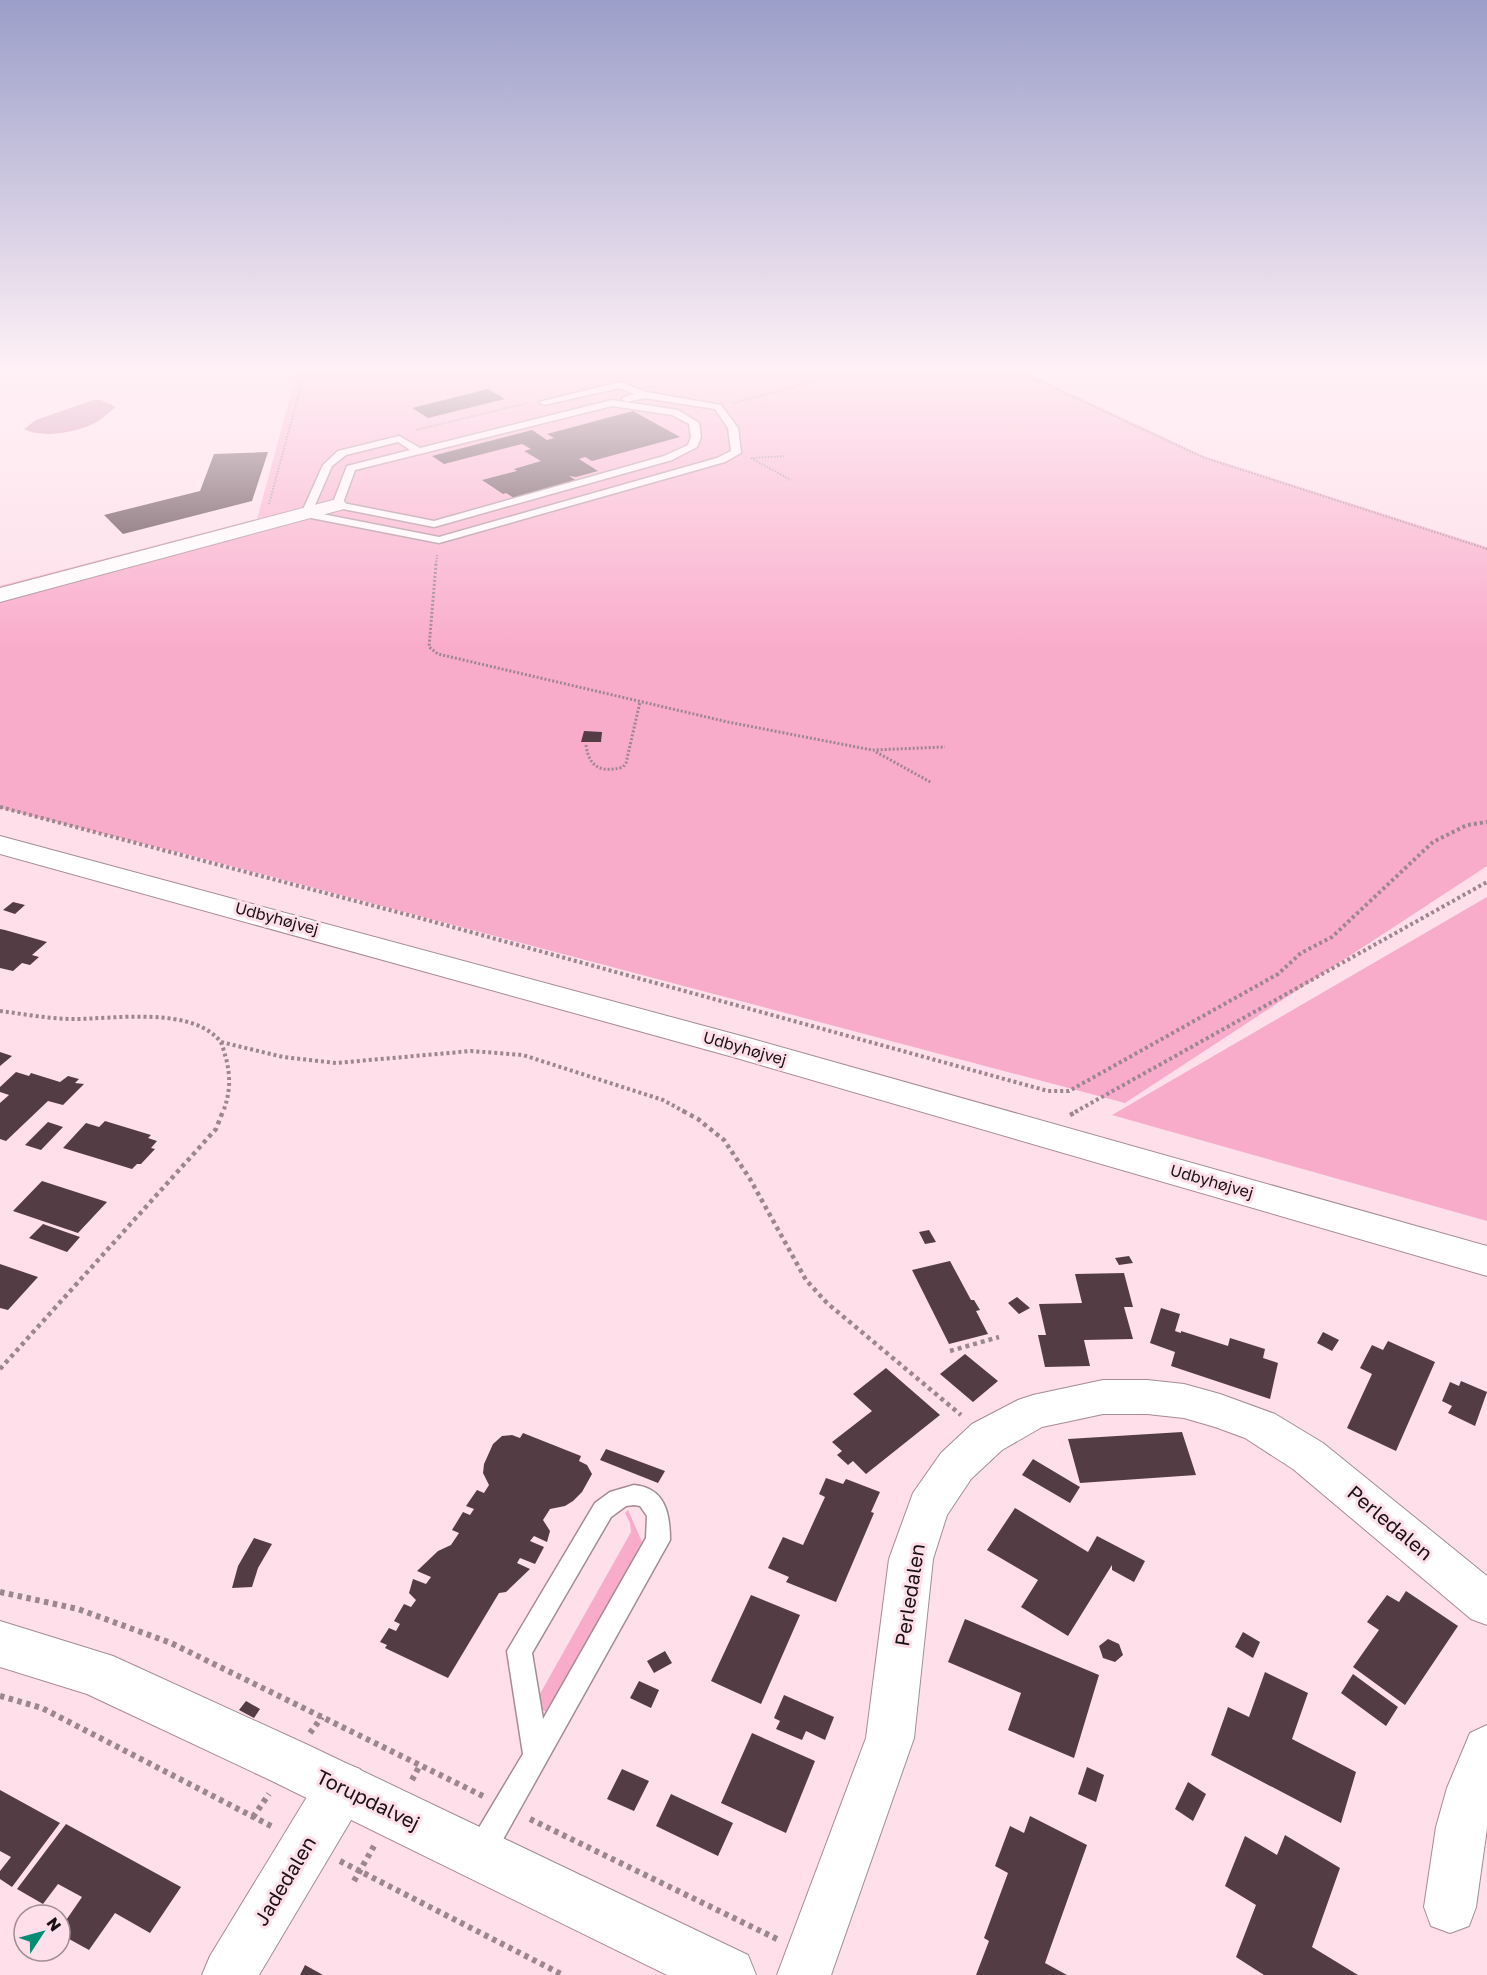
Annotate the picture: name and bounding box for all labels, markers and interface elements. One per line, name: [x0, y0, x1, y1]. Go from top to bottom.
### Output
street label: Udbyhøjvej: [233, 897, 321, 939]
street label: Udbyhøjvej: [701, 1027, 789, 1069]
street label: Udbyhøjvej: [1168, 1160, 1256, 1202]
street label: Perledalen: [1343, 1480, 1438, 1565]
street label: Perledalen: [889, 1542, 929, 1648]
street label: Torupdalvej: [313, 1764, 424, 1834]
street label: Jadedalen: [248, 1831, 320, 1930]
north arrow: [12, 1903, 72, 1963]
text: N: [42, 1913, 66, 1935]

